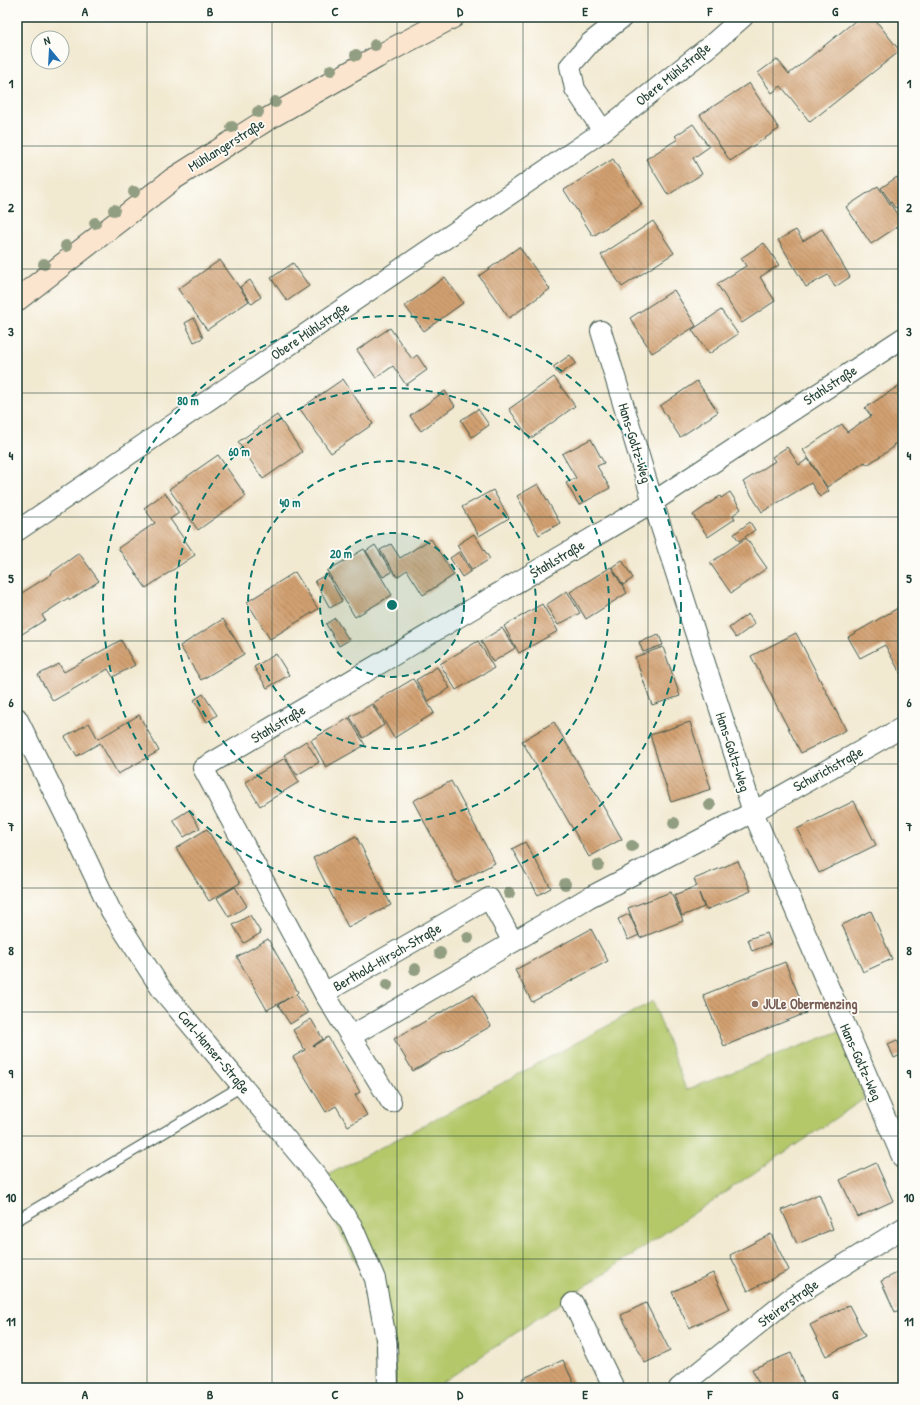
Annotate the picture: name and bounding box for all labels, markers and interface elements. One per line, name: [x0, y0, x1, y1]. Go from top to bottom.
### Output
text: A: [82, 2, 89, 20]
text: B: [207, 2, 214, 20]
text: C: [331, 2, 339, 20]
text: D: [457, 2, 464, 20]
text: E: [582, 2, 588, 20]
text: F: [707, 2, 714, 20]
text: G: [832, 2, 839, 20]
north arrow: [30, 30, 70, 70]
text: N: [42, 33, 52, 48]
street label: Obere Mühlstraße: [631, 37, 715, 110]
text: 1: [9, 74, 14, 92]
text: 1: [907, 74, 912, 92]
street label: Mühlangerstraße: [184, 113, 268, 176]
text: 2: [8, 198, 15, 216]
text: 2: [906, 198, 913, 216]
street label: Obere Mühlstraße: [267, 297, 354, 365]
text: 3: [8, 322, 14, 340]
text: 3: [906, 322, 912, 340]
street label: Stahlstraße: [799, 360, 861, 410]
text: 80 m: [177, 392, 199, 409]
street label: Hans-Goltz-Weg: [613, 401, 657, 485]
text: 60 m: [228, 443, 250, 460]
text: 4: [9, 446, 14, 464]
text: 4: [907, 446, 912, 464]
text: 40 m: [280, 494, 300, 511]
street label: Stahlstraße: [526, 535, 588, 583]
text: 20 m: [330, 545, 352, 562]
text: 5: [8, 569, 14, 587]
text: 5: [906, 569, 912, 587]
centre of rings: [385, 598, 399, 612]
text: 6: [8, 693, 14, 711]
text: 6: [906, 693, 912, 711]
street label: Stahlstraße: [247, 700, 309, 748]
street label: Hans-Goltz-Weg: [711, 710, 755, 794]
street label: Schurichstraße: [789, 741, 867, 796]
text: 7: [7, 817, 15, 835]
text: 7: [905, 817, 913, 835]
street label: Berthold-Hirsch-Straße: [329, 918, 445, 996]
text: 8: [8, 941, 14, 959]
text: 8: [906, 941, 912, 959]
place label: JULe Obermenzing: [763, 994, 858, 1015]
marker: JULe Obermenzing: [750, 999, 760, 1009]
street label: Carl-Hanser-Straße: [173, 1006, 255, 1098]
street label: Hans-Goltz-Weg: [835, 1020, 887, 1104]
text: 9: [9, 1064, 14, 1082]
text: 9: [907, 1064, 912, 1082]
text: 10: [6, 1188, 16, 1206]
text: 10: [904, 1188, 914, 1206]
street label: Steirerstraße: [754, 1274, 823, 1332]
text: 11: [6, 1312, 16, 1330]
text: 11: [904, 1312, 914, 1330]
text: A: [82, 1385, 89, 1403]
text: B: [207, 1385, 214, 1403]
text: C: [331, 1385, 339, 1403]
text: D: [457, 1385, 464, 1403]
text: E: [582, 1385, 588, 1403]
text: F: [707, 1385, 714, 1403]
text: G: [832, 1385, 839, 1403]

